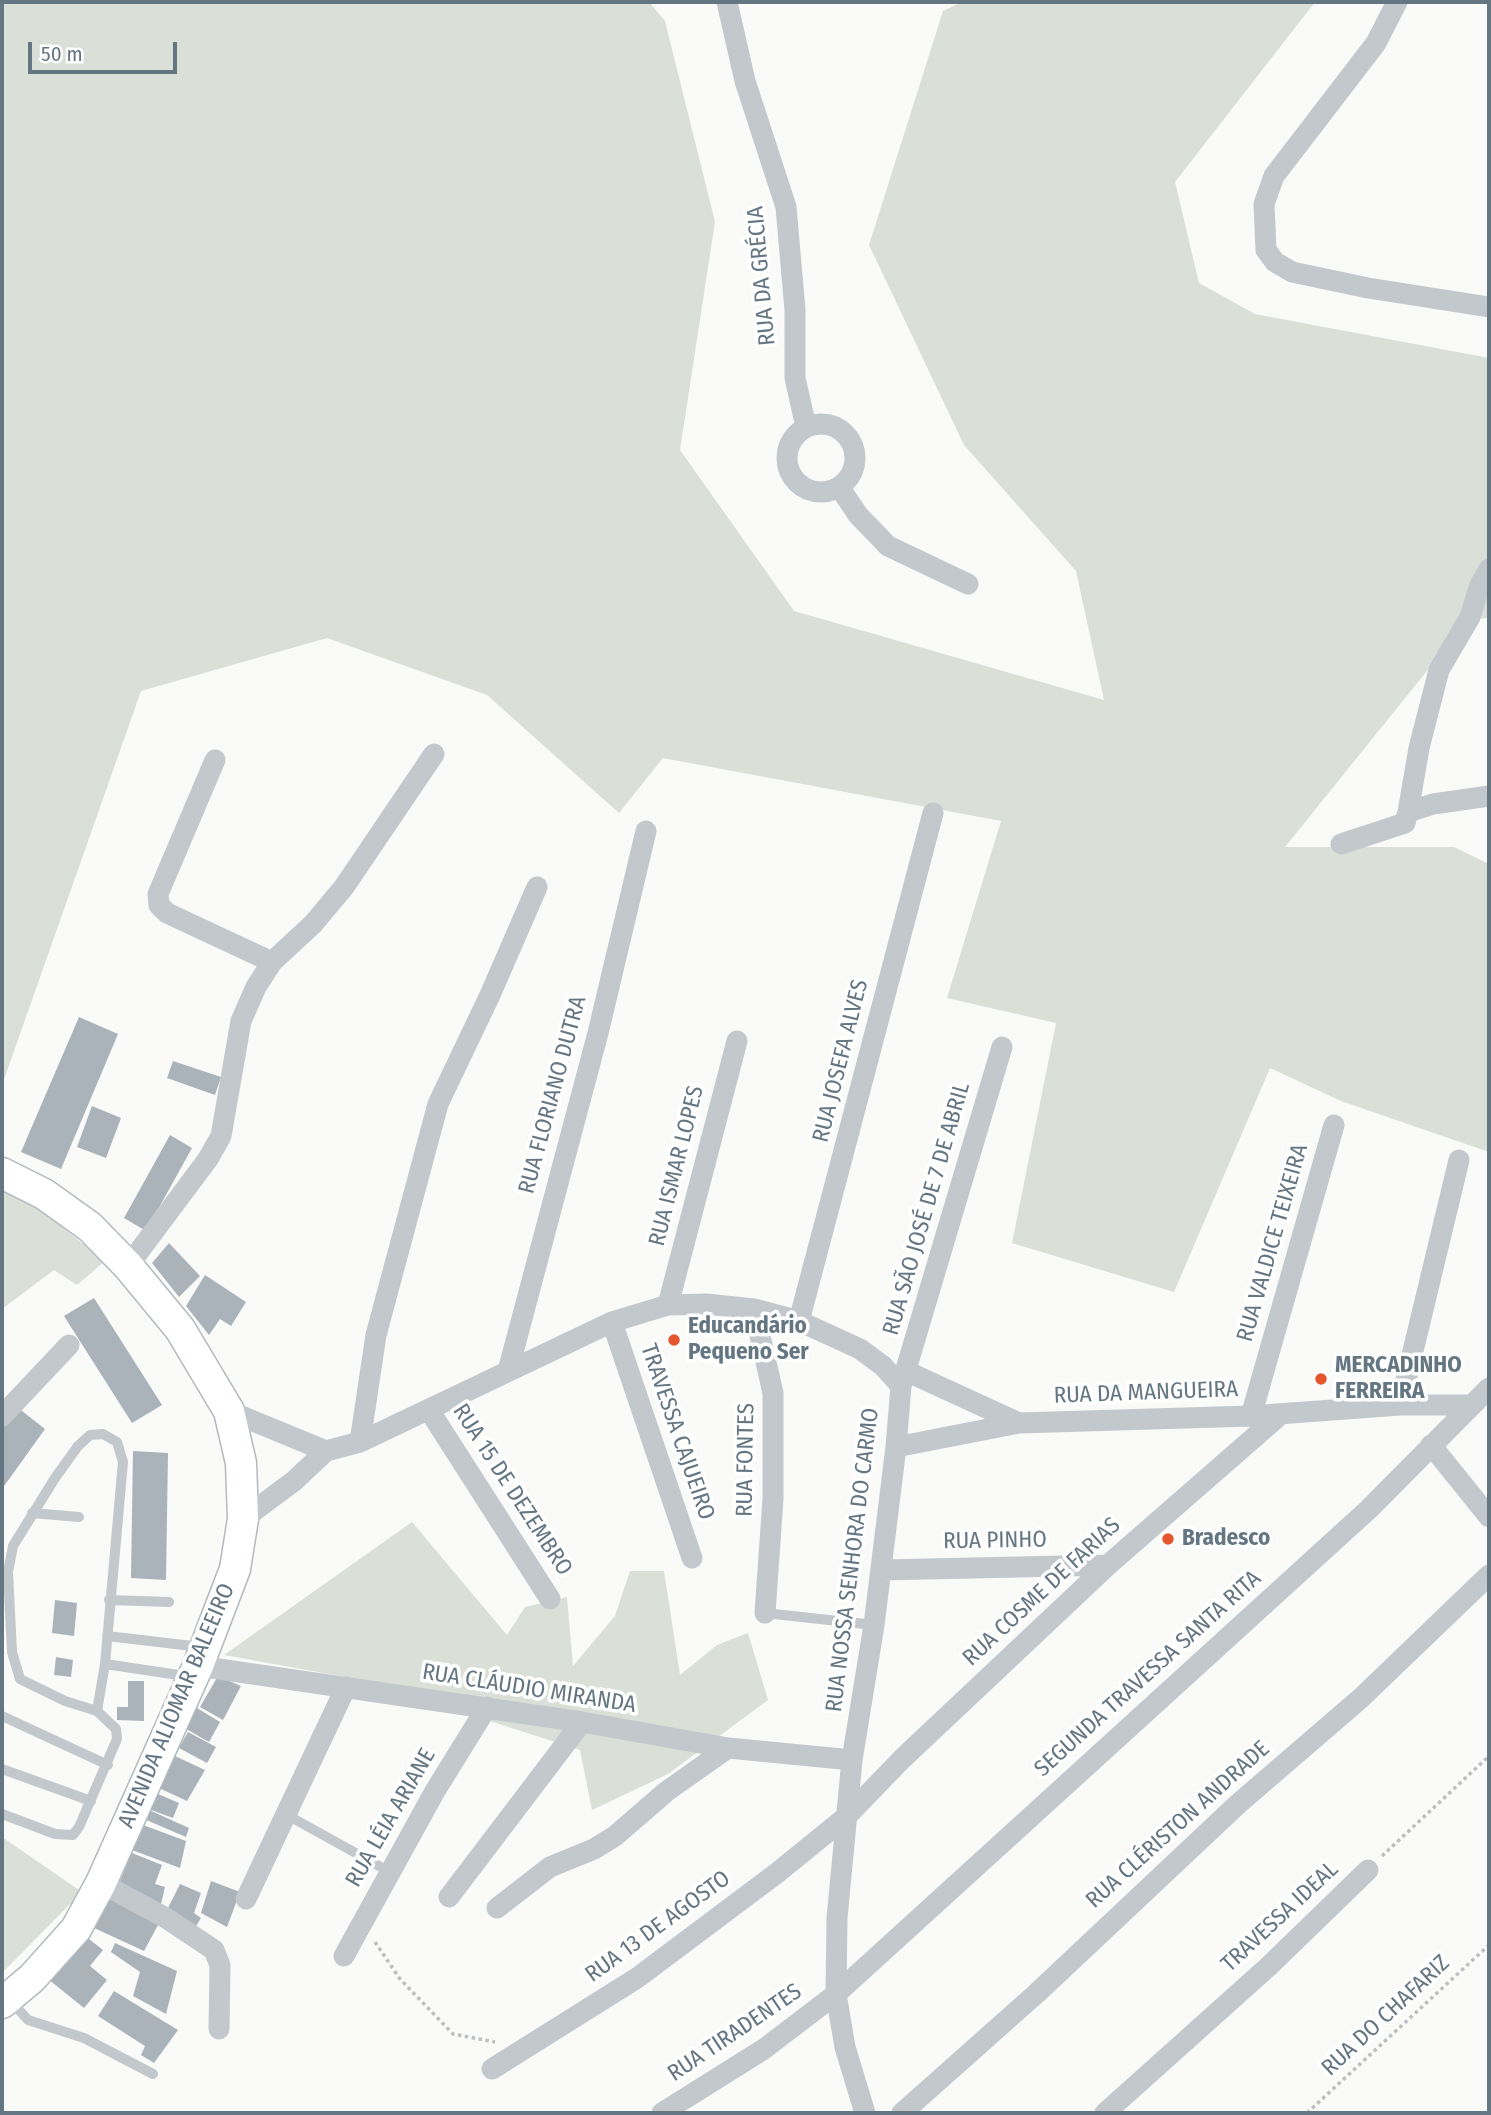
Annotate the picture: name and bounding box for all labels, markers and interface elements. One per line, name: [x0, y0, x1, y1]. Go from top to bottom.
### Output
scale bar: [32, 28, 180, 72]
text: 50 m: [41, 41, 83, 67]
street label: RUA DA GRÉCIA: [742, 205, 782, 347]
street label: RUA JOSEFA ALVES: [807, 977, 875, 1145]
street label: RUA FLORIANO DUTRA: [513, 993, 593, 1197]
street label: RUA SÃO JOSÉ DE 7 DE ABRIL: [878, 1079, 976, 1339]
street label: RUA ISMAR LOPES: [644, 1083, 710, 1249]
street label: RUA VALDICE TEIXEIRA: [1232, 1141, 1314, 1345]
place label: Educandário Pequeno Ser: [688, 1313, 809, 1367]
marker: Educandário Pequeno Ser: [666, 1332, 682, 1348]
street label: TRAVESSA CAJUEIRO: [634, 1340, 720, 1524]
place label: MERCADINHO FERREIRA: [1335, 1352, 1462, 1406]
marker: MERCADINHO FERREIRA: [1313, 1371, 1329, 1387]
street label: RUA DA MANGUEIRA: [1053, 1376, 1239, 1410]
street label: RUA 15 DE DEZEMBRO: [446, 1399, 578, 1581]
street label: RUA FONTES: [731, 1403, 761, 1517]
street label: RUA NOSSA SENHORA DO CARMO: [821, 1406, 885, 1714]
street label: RUA COSME DE FARIAS: [958, 1512, 1126, 1672]
place label: Bradesco: [1182, 1525, 1270, 1553]
street label: RUA PINHO: [943, 1526, 1047, 1556]
marker: Bradesco: [1160, 1531, 1176, 1547]
street label: SEGUNDA TRAVESSA SANTA RITA: [1029, 1565, 1267, 1783]
street label: AVENIDA ALIOMAR BALEEIRO: [113, 1580, 241, 1832]
street label: RUA CLÁUDIO MIRANDA: [420, 1658, 638, 1720]
street label: RUA CLÉRISTON ANDRADE: [1081, 1735, 1275, 1915]
street label: RUA LÉIA ARIANE: [340, 1744, 442, 1892]
street label: TRAVESSA IDEAL: [1216, 1856, 1344, 1978]
street label: RUA 13 DE AGOSTO: [580, 1865, 736, 1989]
street label: RUA DO CHAFARIZ: [1316, 1950, 1456, 2082]
street label: RUA TIRADENTES: [663, 1978, 807, 2088]

